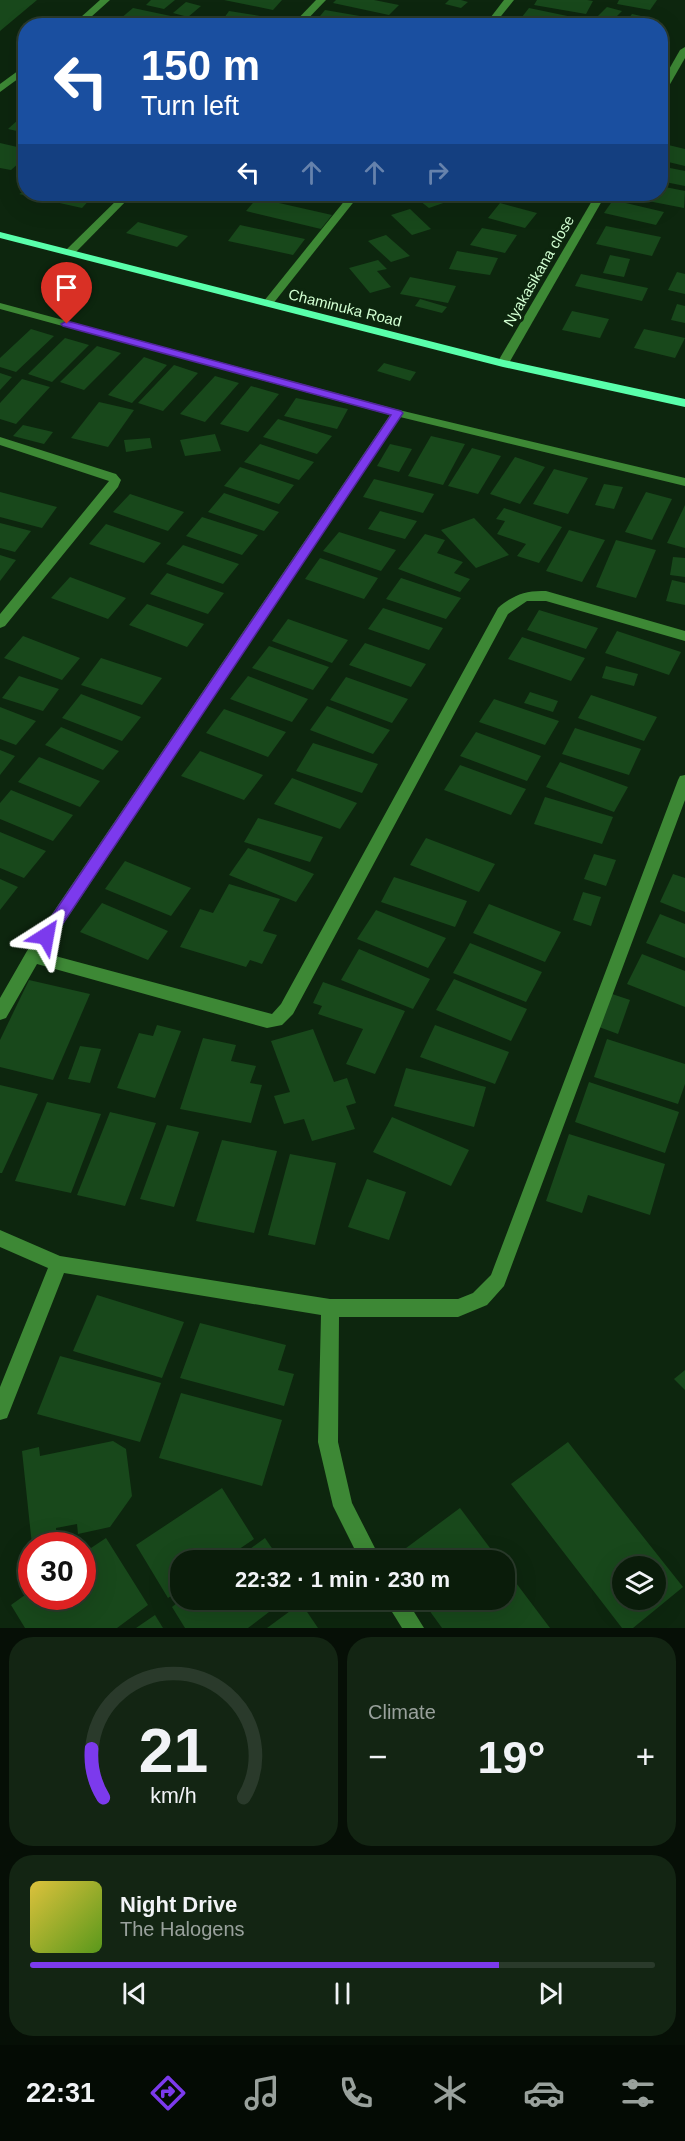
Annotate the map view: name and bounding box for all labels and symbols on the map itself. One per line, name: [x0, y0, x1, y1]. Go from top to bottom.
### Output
street label: Nyakasikana close: [500, 212, 577, 329]
pin: [41, 262, 92, 324]
street label: Chaminuka Road: [287, 285, 403, 330]
position arrow: [14, 904, 78, 968]
speed limit sign: 30: [18, 1532, 96, 1610]

